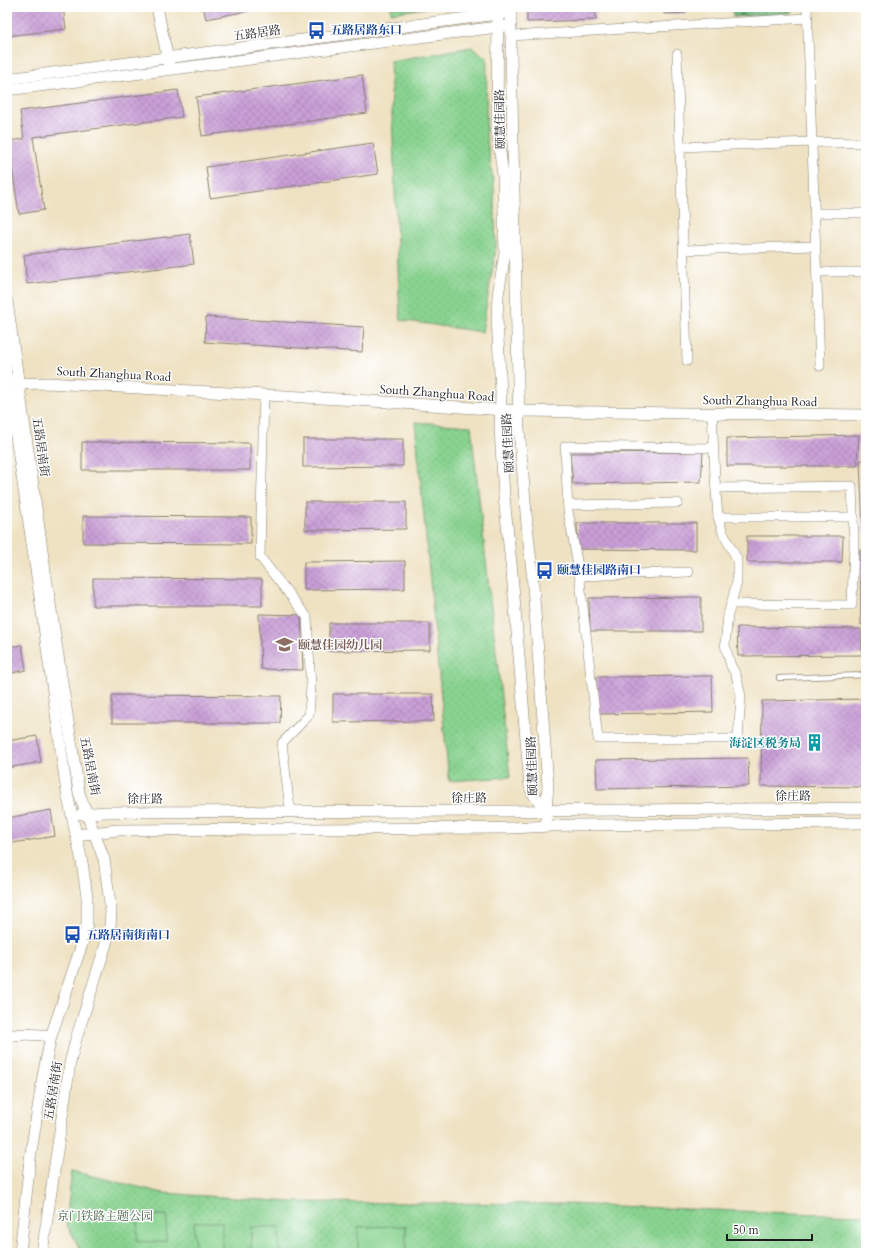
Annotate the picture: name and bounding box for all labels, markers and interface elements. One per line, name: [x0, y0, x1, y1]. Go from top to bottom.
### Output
bus stop icon: 五路居路东口: [307, 20, 327, 40]
street label: 五路居路: [232, 22, 282, 44]
place label: 五路居路东口: [330, 22, 402, 38]
street label: 颐慧佳园路: [491, 89, 509, 149]
street label: South Zhanghua Road: [56, 363, 172, 385]
street label: South Zhanghua Road: [379, 381, 495, 405]
street label: South Zhanghua Road: [703, 392, 818, 410]
street label: 颐慧佳园路: [498, 413, 518, 473]
street label: 五路居南街: [29, 416, 53, 479]
bus stop icon: 颐慧佳园路南口: [534, 560, 554, 580]
place label: 颐慧佳园路南口: [557, 562, 641, 578]
school or university icon: 颐慧佳园幼儿园: [275, 635, 295, 655]
place label: 颐慧佳园幼儿园: [298, 637, 382, 653]
building icon: 海淀区税务局: [804, 733, 824, 753]
street label: 五路居南街: [76, 735, 104, 798]
place label: 海淀区税务局: [729, 735, 801, 751]
street label: 颐慧佳园路: [523, 736, 541, 796]
street label: 徐庄路: [775, 788, 811, 804]
street label: 徐庄路: [451, 790, 487, 806]
street label: 徐庄路: [127, 791, 163, 807]
bus stop icon: 五路居南街南口: [63, 925, 83, 945]
place label: 五路居南街南口: [86, 927, 170, 943]
street label: 五路居南街: [40, 1059, 66, 1122]
park label: 京门铁路主题公园: [57, 1208, 153, 1224]
scale bar: [727, 1216, 812, 1242]
text: 50 m: [733, 1222, 760, 1238]

